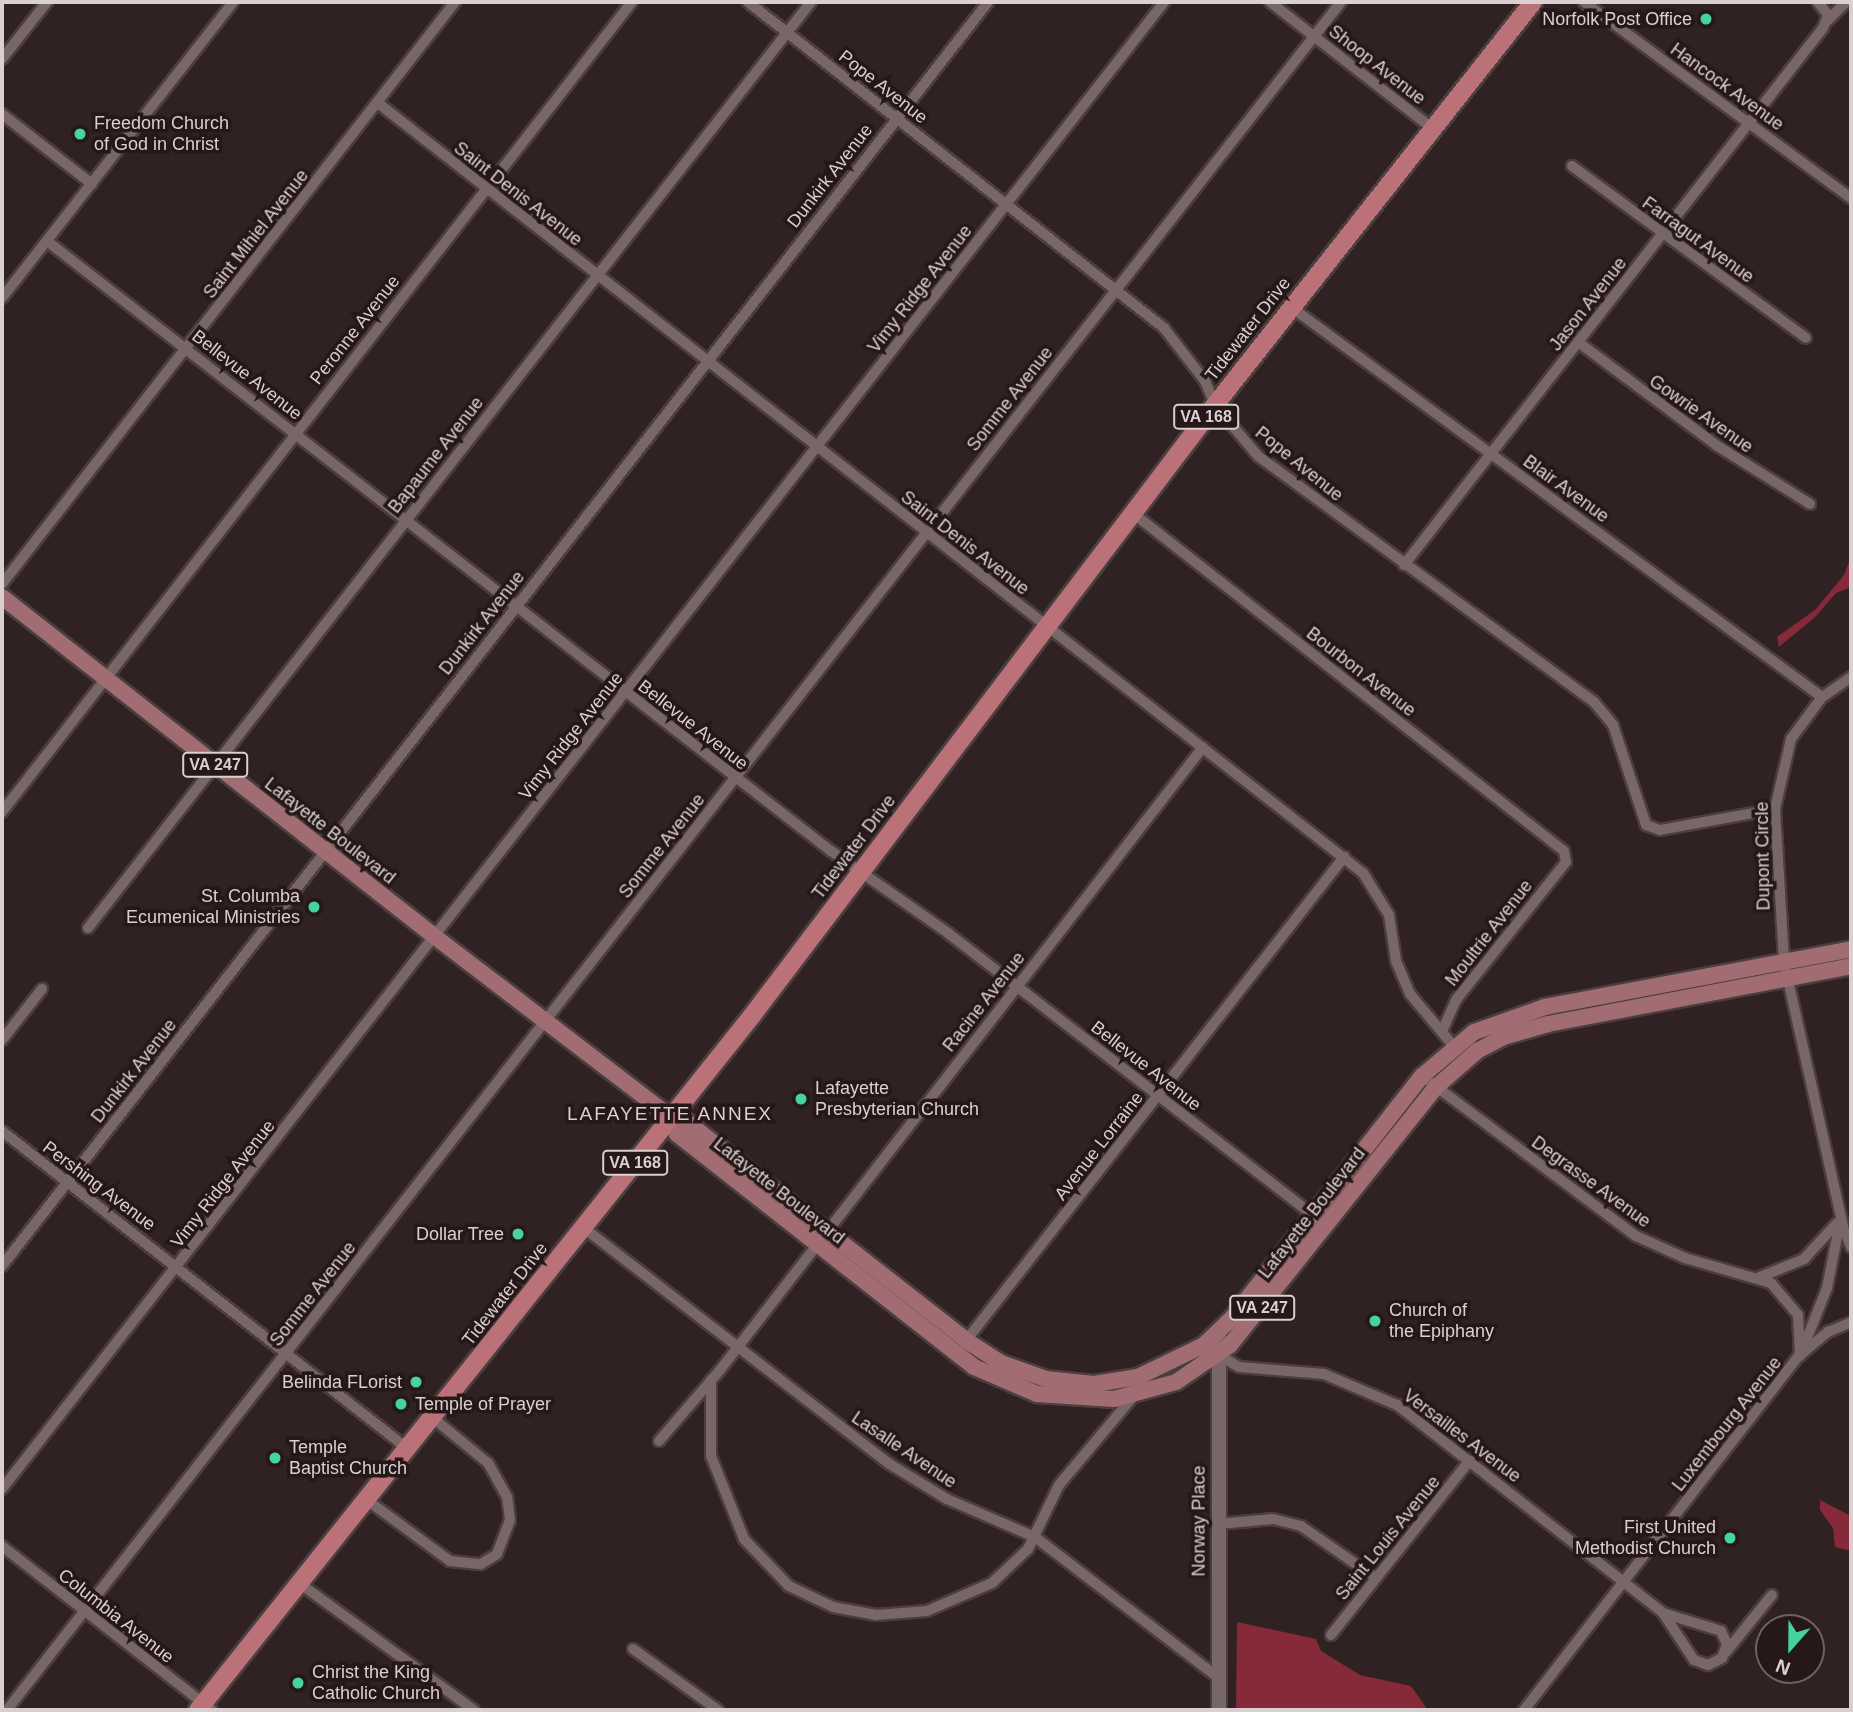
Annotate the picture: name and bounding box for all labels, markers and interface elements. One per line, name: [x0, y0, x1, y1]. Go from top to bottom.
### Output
place label: Norfolk Post Office: [1542, 8, 1692, 30]
marker: Norfolk Post Office: [1698, 11, 1714, 27]
street label: Shoop Avenue: [1324, 20, 1430, 110]
street label: Hancock Avenue: [1666, 38, 1788, 136]
street label: Pope Avenue: [834, 45, 932, 129]
place label: Freedom Church of God in Christ: [94, 113, 229, 156]
street label: Dunkirk Avenue: [782, 119, 878, 233]
marker: Freedom Church of God in Christ: [72, 126, 88, 142]
street label: Saint Denis Avenue: [449, 137, 587, 251]
street label: Saint Mihiel Avenue: [199, 165, 313, 303]
street label: Farragut Avenue: [1638, 192, 1758, 288]
street label: Vimy Ridge Avenue: [863, 220, 977, 358]
street label: Jason Avenue: [1544, 253, 1632, 355]
street label: Peronne Avenue: [305, 271, 405, 389]
street label: Tidewater Drive: [1201, 273, 1295, 385]
street label: Bellevue Avenue: [187, 325, 307, 425]
street label: Somme Avenue: [962, 342, 1058, 456]
street label: Gowrie Avenue: [1645, 370, 1757, 458]
street label: Bapaume Avenue: [384, 392, 488, 518]
road number: VA 168: [1173, 404, 1239, 430]
street label: Pope Avenue: [1250, 422, 1348, 506]
street label: Blair Avenue: [1518, 450, 1614, 528]
street label: Saint Denis Avenue: [896, 486, 1034, 600]
street label: Dunkirk Avenue: [434, 566, 530, 680]
street label: Bourbon Avenue: [1302, 622, 1420, 722]
street label: Vimy Ridge Avenue: [514, 667, 628, 805]
street label: Bellevue Avenue: [633, 675, 753, 775]
road number: VA 247: [182, 752, 248, 778]
street label: Lafayette Boulevard: [260, 773, 400, 889]
street label: Somme Avenue: [614, 789, 710, 903]
street label: Tidewater Drive: [808, 790, 900, 904]
street label: Dupont Circle: [1751, 801, 1775, 911]
street label: Moultrie Avenue: [1441, 875, 1537, 991]
place label: St. Columba Ecumenical Ministries: [126, 886, 300, 928]
marker: St. Columba Ecumenical Ministries: [306, 899, 322, 915]
street label: Racine Avenue: [938, 947, 1030, 1057]
street label: Dunkirk Avenue: [86, 1014, 182, 1128]
street label: Bellevue Avenue: [1086, 1016, 1206, 1116]
place label: Lafayette Presbyterian Church: [815, 1078, 979, 1120]
street label: Avenue Lorraine: [1050, 1087, 1148, 1205]
marker: Lafayette Presbyterian Church: [793, 1091, 809, 1107]
district label: LAFAYETTE ANNEX: [568, 1103, 772, 1125]
street label: Vimy Ridge Avenue: [166, 1115, 280, 1253]
street label: Degrasse Avenue: [1527, 1131, 1655, 1233]
street label: Lafayette Boulevard: [709, 1133, 849, 1249]
street label: Pershing Avenue: [38, 1136, 160, 1236]
street label: Lafayette Boulevard: [1254, 1143, 1370, 1283]
road number: VA 168: [602, 1150, 668, 1176]
place label: Dollar Tree: [416, 1223, 504, 1245]
marker: Dollar Tree: [510, 1226, 526, 1242]
street label: Somme Avenue: [265, 1237, 361, 1351]
street label: Tidewater Drive: [458, 1238, 552, 1350]
road number: VA 247: [1229, 1296, 1295, 1320]
place label: Church of the Epiphany: [1389, 1300, 1494, 1342]
marker: Church of the Epiphany: [1367, 1313, 1383, 1329]
street label: Luxembourg Avenue: [1667, 1352, 1787, 1496]
place label: Belinda FLorist: [282, 1371, 402, 1393]
marker: Belinda FLorist: [408, 1374, 424, 1390]
street label: Versailles Avenue: [1398, 1384, 1526, 1488]
place label: Temple of Prayer: [415, 1393, 551, 1415]
marker: Temple of Prayer: [393, 1396, 409, 1412]
street label: Lasalle Avenue: [847, 1407, 961, 1493]
place label: Temple Baptist Church: [289, 1437, 407, 1480]
marker: Temple Baptist Church: [267, 1450, 283, 1466]
street label: Norway Place: [1188, 1465, 1210, 1577]
street label: Saint Louis Avenue: [1331, 1471, 1445, 1605]
place label: First United Methodist Church: [1575, 1517, 1716, 1560]
marker: First United Methodist Church: [1722, 1530, 1738, 1546]
street label: Columbia Avenue: [53, 1564, 179, 1668]
north arrow: [1755, 1614, 1825, 1684]
text: N: [1773, 1655, 1793, 1679]
place label: Christ the King Catholic Church: [312, 1662, 440, 1704]
marker: Christ the King Catholic Church: [290, 1675, 306, 1691]

